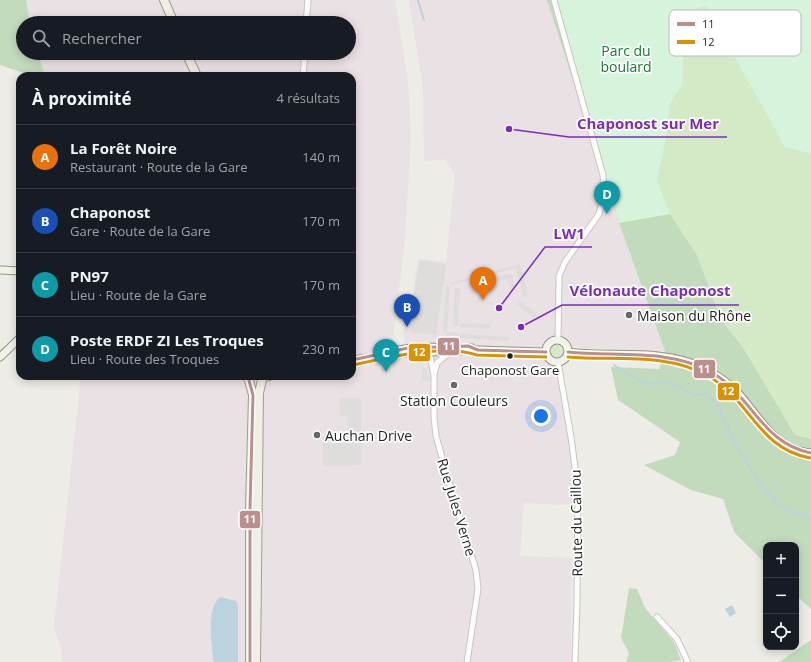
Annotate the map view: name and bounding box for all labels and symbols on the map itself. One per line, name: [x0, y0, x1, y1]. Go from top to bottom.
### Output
legend: [669, 10, 801, 56]
text: 11: [702, 16, 715, 31]
text: 12: [702, 34, 715, 49]
park label: Parc du boulard: [600, 41, 652, 76]
callout: Chaponost sur Mer: [569, 110, 727, 137]
text: Chaponost sur Mer: [577, 113, 719, 133]
pin: D: [594, 181, 620, 214]
callout: LW1: [545, 220, 592, 247]
text: LW1: [553, 223, 585, 243]
pin: A: [470, 267, 496, 300]
callout: Vélonaute Chaponost: [562, 278, 739, 305]
text: Vélonaute Chaponost: [570, 280, 731, 300]
pin: B: [394, 294, 420, 327]
place label: Maison du Rhône: [637, 306, 751, 325]
marker: Maison du Rhône: [624, 310, 634, 320]
line badge: 11: [437, 337, 460, 356]
text: 11: [443, 338, 455, 353]
pin: C: [373, 339, 399, 372]
line badge: 12: [408, 343, 431, 362]
text: 12: [413, 344, 425, 359]
marker: Chaponost Gare: [505, 351, 515, 361]
line badge: 11: [693, 359, 716, 379]
place label: Chaponost Gare: [461, 361, 559, 379]
text: 11: [698, 361, 710, 376]
marker: Station Couleurs: [449, 380, 459, 390]
line badge: 12: [717, 382, 740, 401]
text: 12: [722, 383, 734, 398]
place label: Station Couleurs: [400, 391, 508, 410]
your location: [531, 406, 551, 426]
place label: Auchan Drive: [325, 426, 412, 445]
marker: Auchan Drive: [312, 430, 322, 440]
street label: Rue Jules Verne: [433, 456, 481, 558]
street label: Route du Caillou: [566, 469, 586, 577]
line badge: 11: [239, 510, 261, 529]
text: 11: [244, 511, 256, 526]

